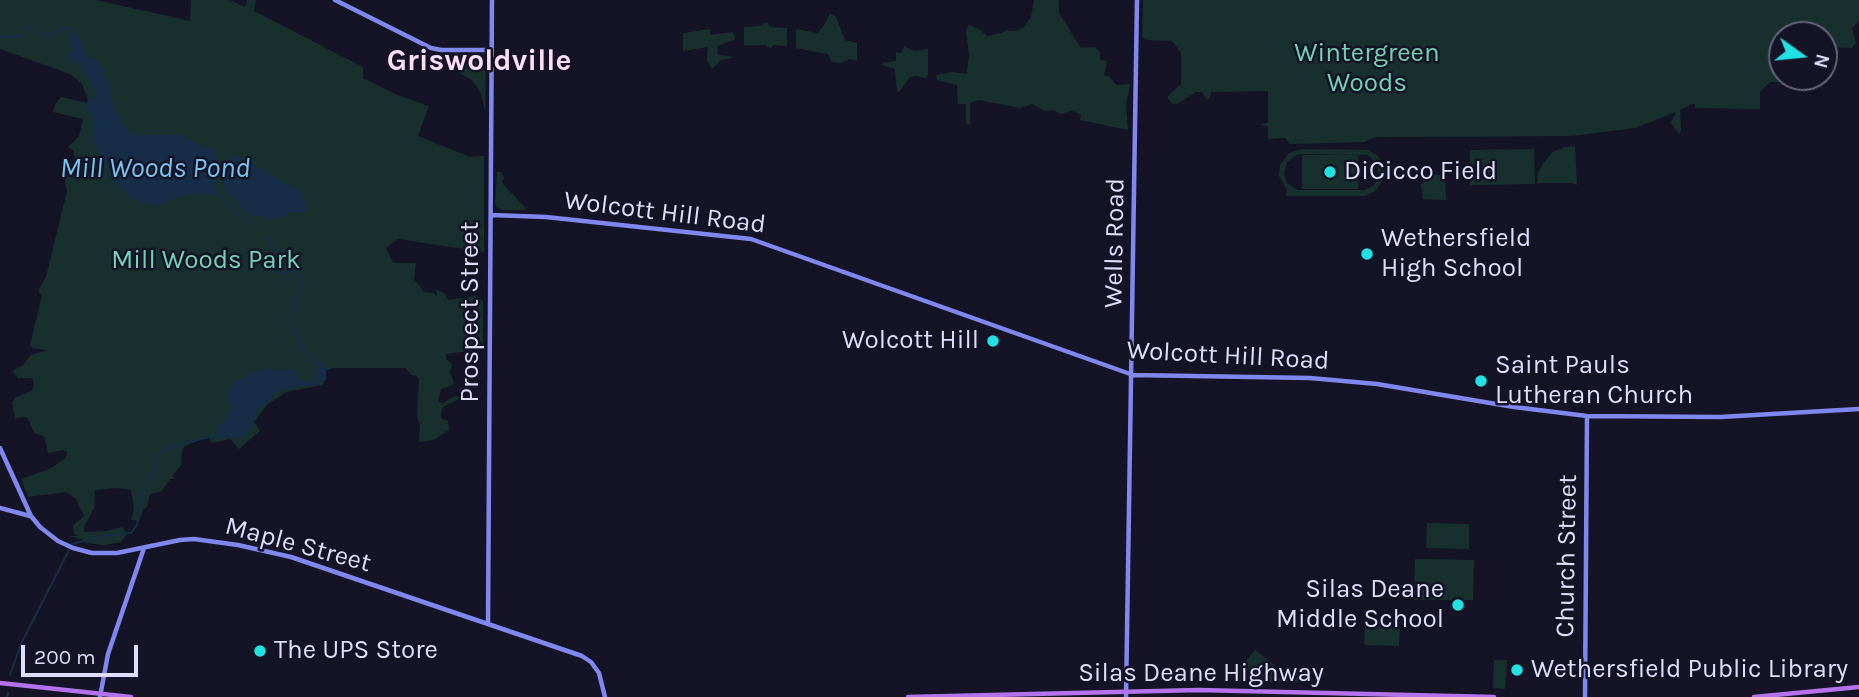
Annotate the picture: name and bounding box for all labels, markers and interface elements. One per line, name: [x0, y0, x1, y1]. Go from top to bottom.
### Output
north arrow: [1768, 21, 1838, 91]
park label: Wintergreen Woods: [1294, 38, 1440, 100]
district label: Griswoldville: [387, 43, 571, 79]
text: N: [1809, 51, 1834, 70]
water label: Mill Woods Pond: [60, 152, 250, 186]
place label: DiCicco Field: [1344, 156, 1497, 188]
marker: DiCicco Field: [1322, 164, 1338, 180]
street label: Wells Road: [1098, 178, 1132, 308]
street label: Wolcott Hill Road: [562, 185, 768, 241]
street label: Prospect Street: [455, 222, 487, 402]
place label: Wethersfield High School: [1381, 223, 1531, 284]
park label: Mill Woods Park: [111, 245, 301, 277]
marker: Wethersfield High School: [1359, 246, 1375, 262]
place label: Wolcott Hill: [842, 325, 979, 357]
marker: Wolcott Hill: [985, 333, 1001, 349]
street label: Wolcott Hill Road: [1126, 335, 1330, 377]
place label: Saint Pauls Lutheran Church: [1495, 350, 1693, 412]
marker: Saint Pauls Lutheran Church: [1473, 373, 1489, 389]
street label: Church Street: [1550, 474, 1584, 638]
street label: Maple Street: [222, 511, 374, 579]
place label: Silas Deane Middle School: [1276, 574, 1444, 636]
marker: Silas Deane Middle School: [1450, 597, 1466, 613]
scale bar: [24, 630, 142, 674]
place label: The UPS Store: [274, 635, 438, 667]
marker: The UPS Store: [252, 643, 268, 659]
text: 200 m: [34, 645, 96, 669]
place label: Wethersfield Public Library: [1531, 654, 1848, 686]
street label: Silas Deane Highway: [1078, 658, 1324, 690]
marker: Wethersfield Public Library: [1509, 662, 1525, 678]

